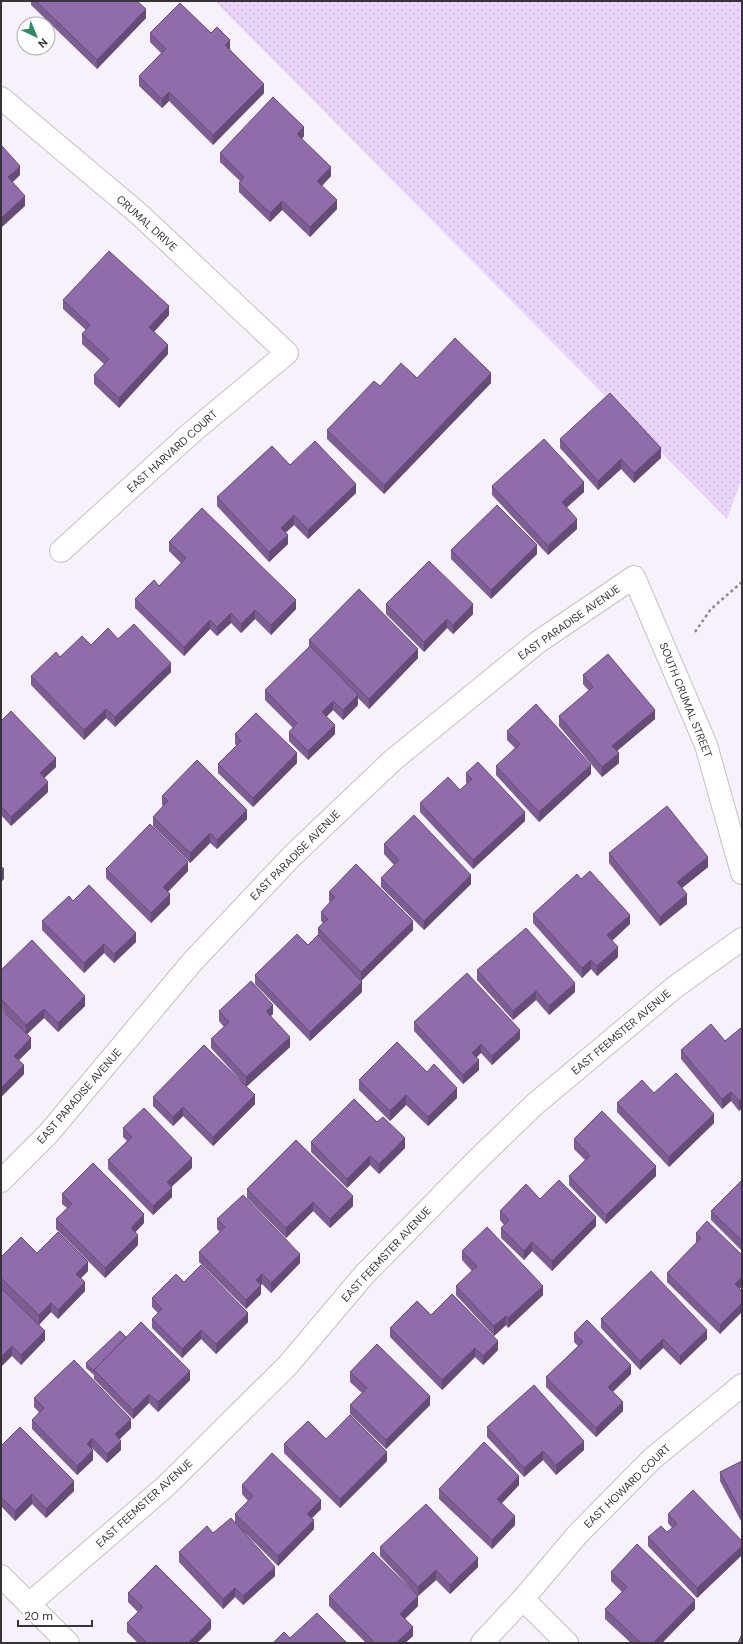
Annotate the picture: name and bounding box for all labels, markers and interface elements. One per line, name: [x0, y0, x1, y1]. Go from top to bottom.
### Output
north arrow: [16, 16, 56, 56]
text: N: [35, 35, 51, 51]
street label: CRUMAL DRIVE: [114, 192, 180, 254]
street label: EAST HARVARD COURT: [124, 407, 220, 495]
street label: EAST PARADISE AVENUE: [515, 581, 623, 663]
street label: SOUTH CRUMAL STREET: [656, 640, 716, 760]
street label: EAST PARADISE AVENUE: [247, 807, 343, 903]
street label: EAST FEEMSTER AVENUE: [569, 986, 673, 1078]
street label: EAST PARADISE AVENUE: [34, 1045, 124, 1147]
street label: EAST FEEMSTER AVENUE: [338, 1203, 434, 1305]
street label: EAST HOWARD COURT: [581, 1441, 673, 1531]
street label: EAST FEEMSTER AVENUE: [93, 1456, 195, 1550]
scale bar: [18, 1602, 92, 1628]
text: 20 m: [24, 1608, 53, 1624]

